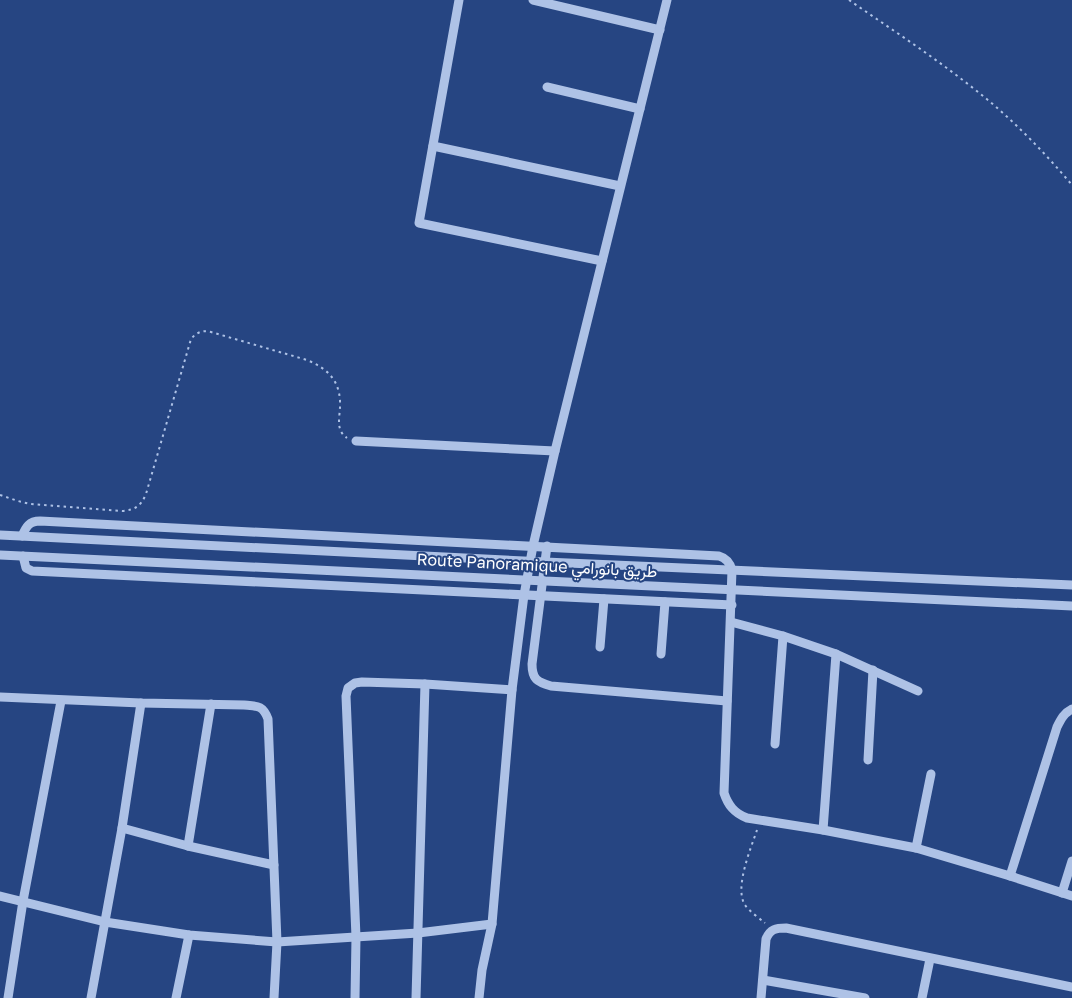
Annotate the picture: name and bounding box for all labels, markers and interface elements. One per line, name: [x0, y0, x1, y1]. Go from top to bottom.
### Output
street label: Route Panoramique طريق بانورامي: [416, 549, 658, 585]

